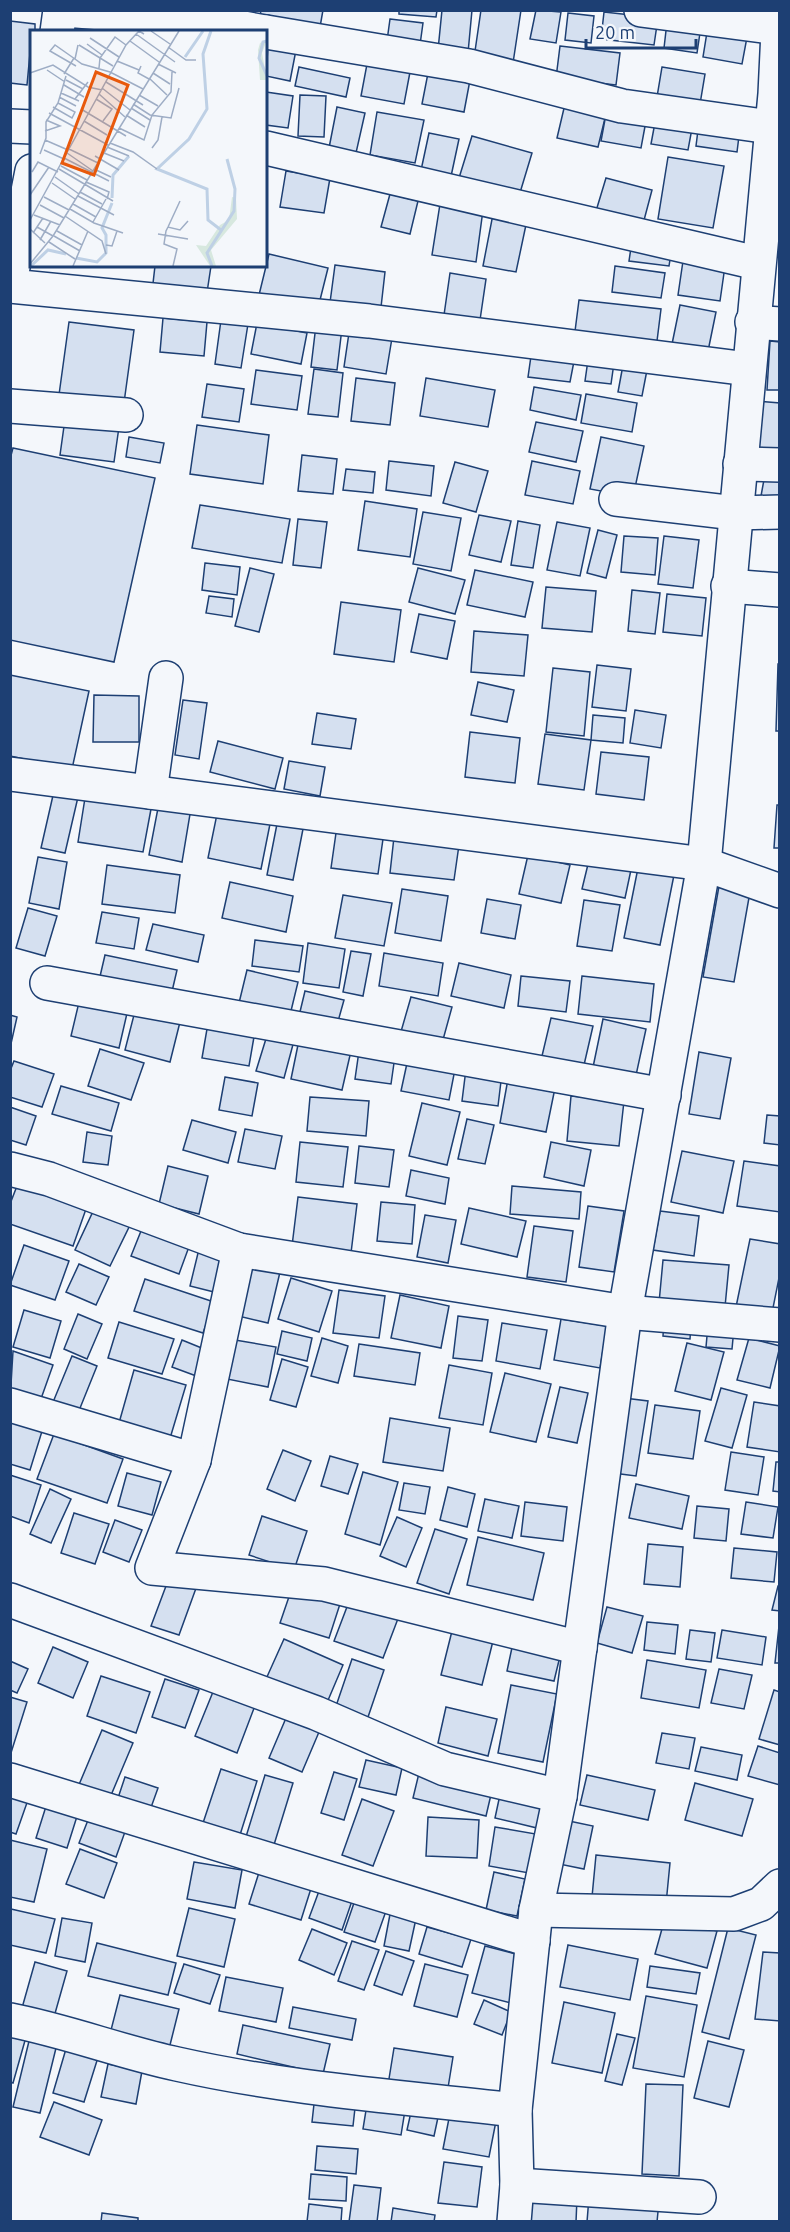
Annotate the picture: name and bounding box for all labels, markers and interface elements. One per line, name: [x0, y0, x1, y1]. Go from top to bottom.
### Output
scale bar: [586, 12, 696, 50]
text: 20 m: [595, 22, 635, 42]
inset map: [30, 30, 267, 267]

